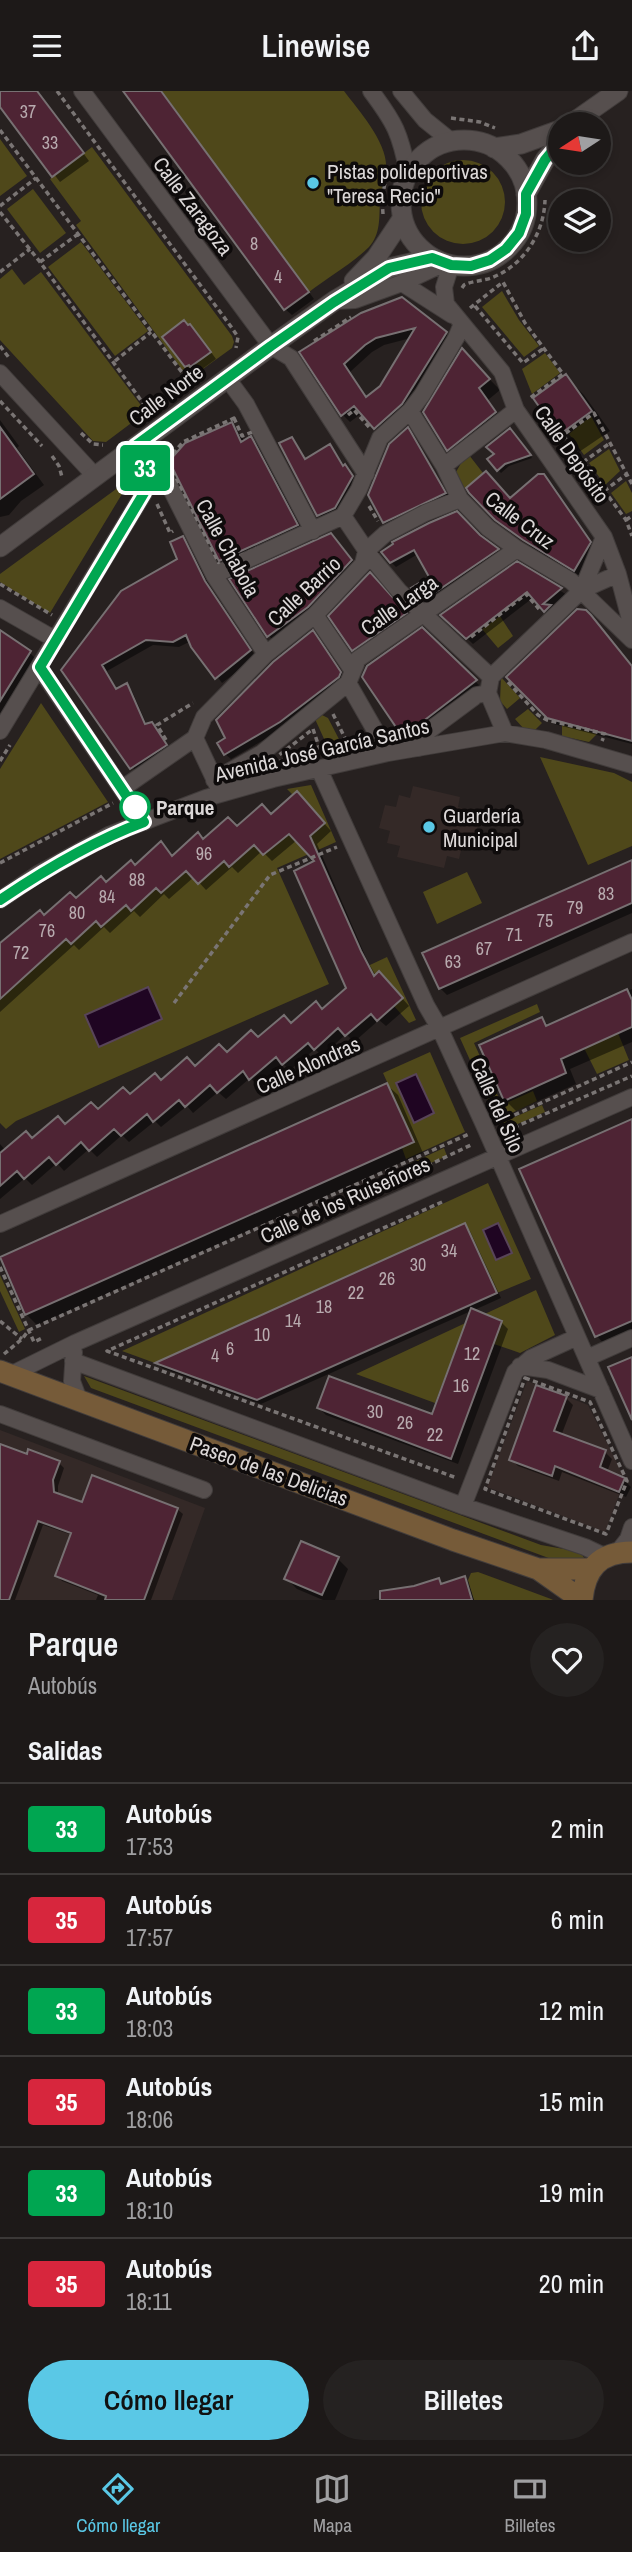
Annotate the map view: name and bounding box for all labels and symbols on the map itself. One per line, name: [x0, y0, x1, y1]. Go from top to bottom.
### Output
house number: 37: [20, 99, 36, 124]
north arrow: [548, 112, 611, 175]
house number: 33: [42, 130, 58, 155]
street label: Calle Zaragoza: [146, 151, 240, 262]
place label: Pistas polideportivas "Teresa Recio": [327, 157, 488, 210]
marker: Pistas polideportivas "Teresa Recio": [305, 175, 321, 191]
house number: 8: [250, 231, 258, 256]
house number: 4: [274, 264, 282, 289]
street label: Calle Norte: [123, 358, 209, 432]
street label: Calle Depósito: [528, 399, 616, 509]
line badge: 33: [114, 445, 176, 491]
street label: Calle Cruz: [479, 484, 561, 556]
street label: Calle Chabola: [189, 494, 267, 603]
street label: Calle Barrio: [261, 549, 347, 633]
street label: Calle Larga: [355, 568, 444, 642]
street label: Avenida José García Santos: [211, 711, 432, 789]
marker: Parque: [120, 792, 150, 822]
place label: Parque: [156, 793, 214, 822]
place label: Guardería Municipal: [443, 801, 521, 854]
marker: Guardería Municipal: [421, 819, 437, 835]
house number: 96: [196, 841, 212, 866]
house number: 88: [129, 867, 145, 892]
house number: 83: [598, 881, 614, 906]
house number: 84: [99, 884, 115, 909]
house number: 79: [567, 895, 583, 920]
house number: 80: [69, 900, 85, 925]
house number: 75: [537, 908, 553, 933]
house number: 76: [39, 918, 55, 943]
house number: 71: [506, 922, 523, 947]
house number: 67: [476, 936, 492, 961]
house number: 72: [13, 940, 29, 965]
house number: 63: [445, 949, 461, 974]
street label: Calle Alondras: [251, 1029, 365, 1101]
street label: Calle del Silo: [463, 1053, 531, 1157]
street label: Calle de los Ruiseñores: [256, 1150, 434, 1250]
house number: 34: [441, 1238, 457, 1263]
house number: 30: [410, 1252, 426, 1277]
house number: 26: [379, 1266, 395, 1291]
house number: 22: [348, 1280, 364, 1305]
house number: 18: [316, 1294, 332, 1319]
house number: 14: [285, 1308, 301, 1333]
house number: 10: [254, 1322, 270, 1347]
house number: 6: [226, 1336, 234, 1361]
house number: 12: [464, 1341, 480, 1366]
house number: 4: [211, 1343, 219, 1368]
house number: 16: [453, 1373, 469, 1398]
house number: 30: [367, 1399, 383, 1424]
house number: 26: [397, 1410, 413, 1435]
house number: 22: [427, 1422, 443, 1447]
street label: Paseo de las Delicias: [186, 1429, 352, 1513]

